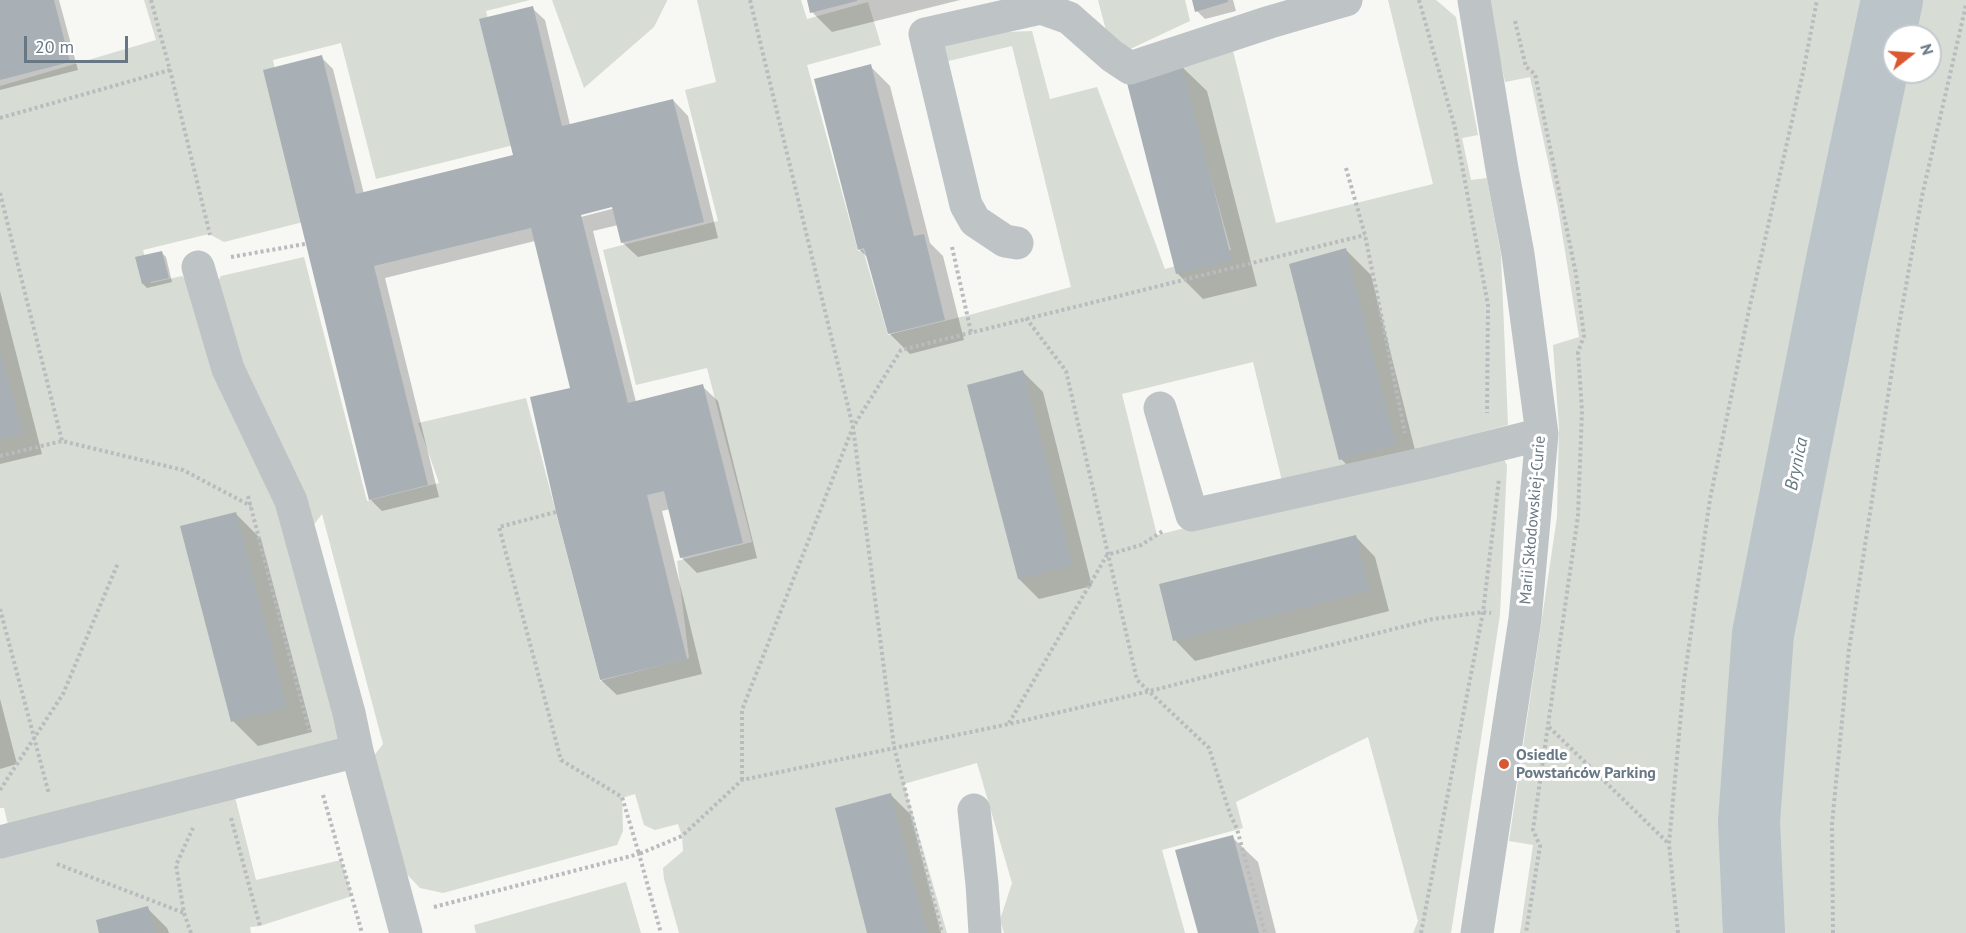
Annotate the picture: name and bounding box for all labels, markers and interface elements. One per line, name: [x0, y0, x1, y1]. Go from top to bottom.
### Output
scale bar: [27, 24, 130, 62]
north arrow: [1882, 24, 1942, 84]
text: 20 m: [35, 35, 74, 58]
text: N: [1916, 41, 1938, 57]
street label: Marii Skłodowskiej-Curie: [1516, 435, 1550, 605]
water label: Brynica: [1781, 436, 1813, 492]
place label: Osiedle Powstańców Parking: [1516, 745, 1656, 783]
marker: Osiedle Powstańców Parking: [1497, 757, 1511, 771]

